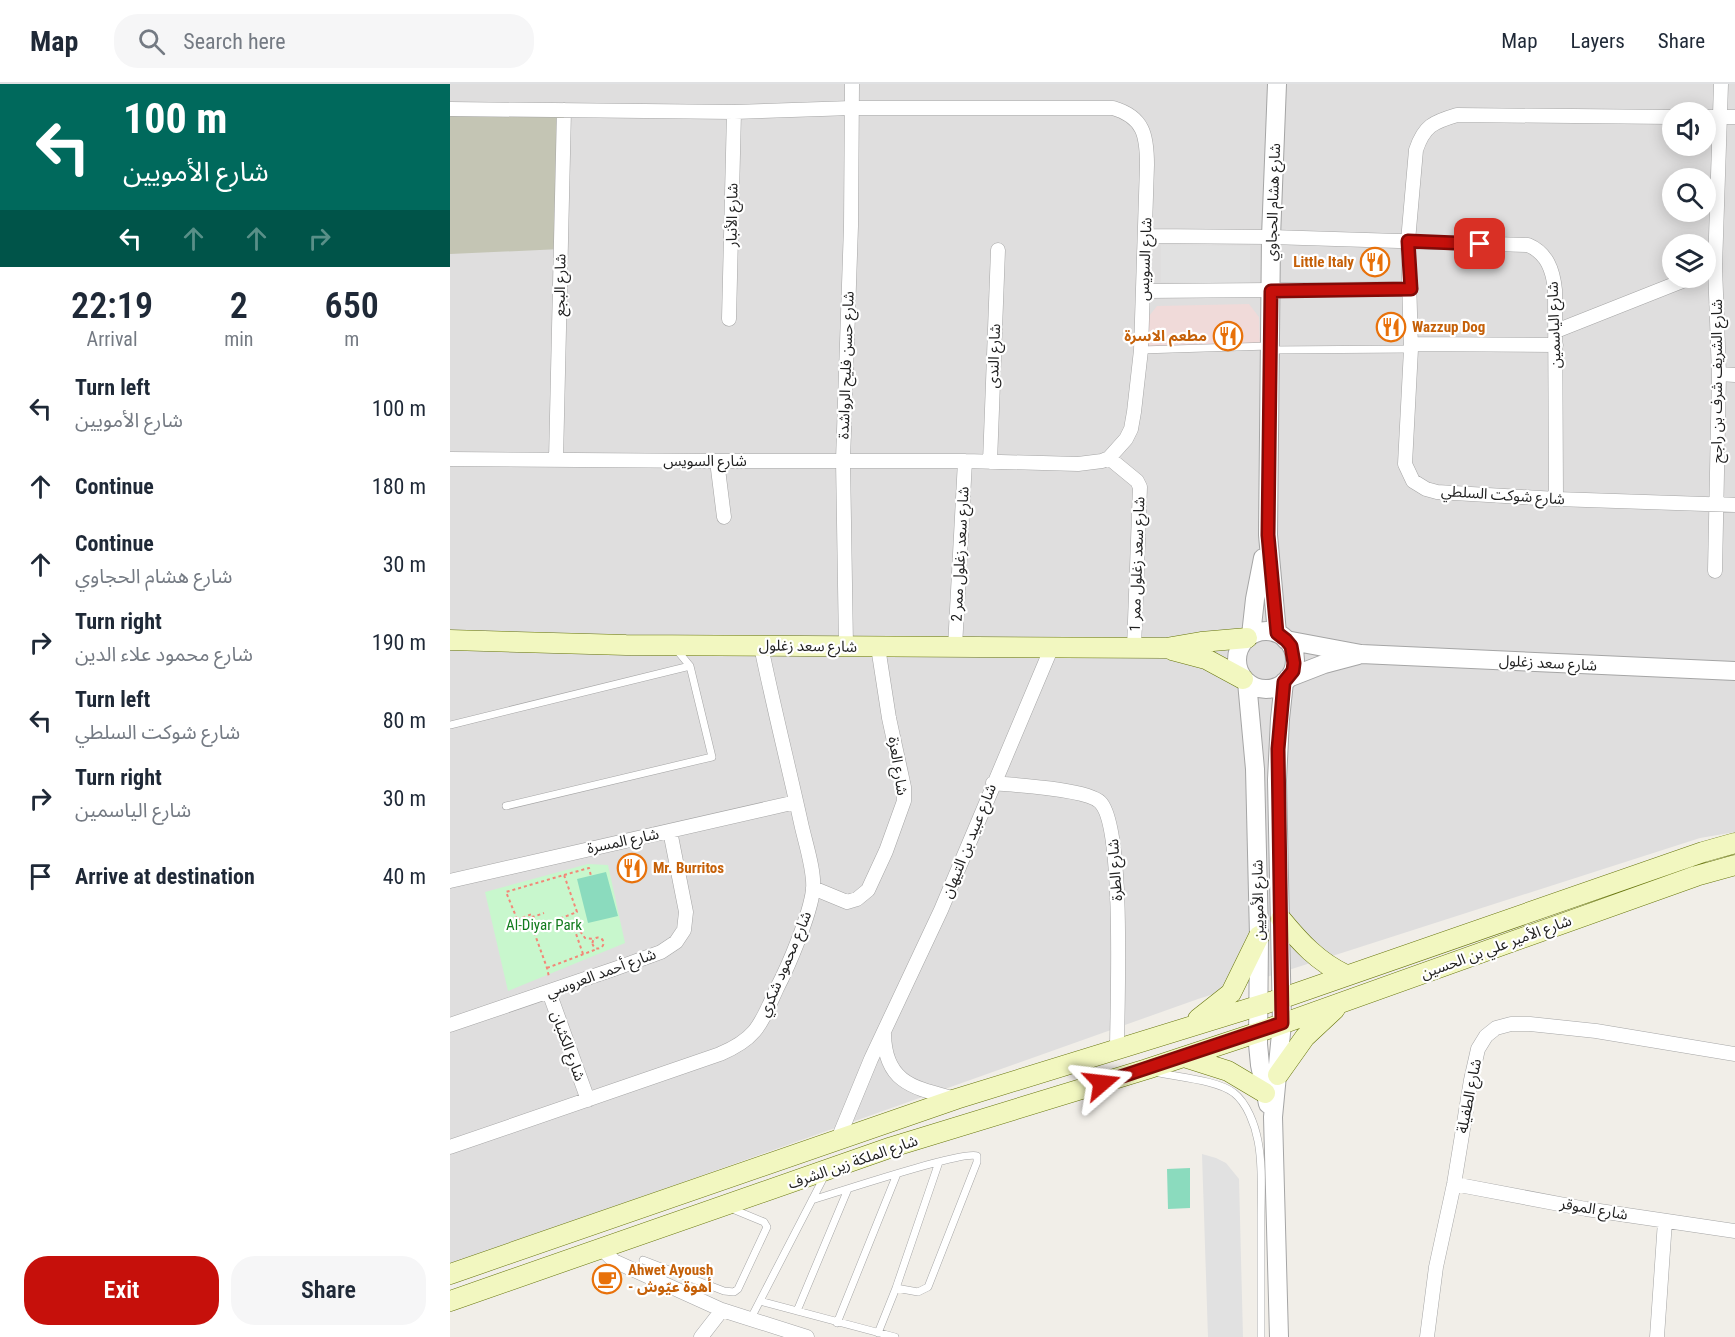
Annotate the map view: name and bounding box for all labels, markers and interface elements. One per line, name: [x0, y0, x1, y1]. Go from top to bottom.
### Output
search box: [114, 14, 534, 68]
text: Map: [30, 25, 78, 58]
icon: search: [135, 25, 168, 58]
text: Search here: [183, 29, 286, 54]
text: Map: [1501, 29, 1538, 53]
text: Layers: [1571, 29, 1625, 53]
text: Share: [1658, 29, 1705, 53]
text: 100 m: [123, 94, 228, 143]
map controls: [1662, 102, 1716, 288]
button: sound: [1662, 102, 1716, 156]
icon: left: [24, 108, 102, 186]
street label: شارع هشام الحجاوي: [1262, 142, 1287, 261]
text: شارع الأمويين: [123, 156, 269, 188]
button: search: [1662, 168, 1716, 222]
street label: شارع الأنبار: [722, 183, 745, 248]
street label: شارع السويس: [1135, 217, 1158, 301]
pin: [1454, 218, 1505, 269]
icon: left: [114, 222, 147, 255]
icon: ahead: [177, 222, 210, 255]
icon: ahead: [240, 222, 273, 255]
icon: right: [303, 222, 336, 255]
icon: arrive: [1463, 227, 1496, 260]
button: layers: [1662, 234, 1716, 288]
restaurant icon: Little Italy: [1359, 246, 1391, 278]
street label: شارع البجع: [550, 253, 573, 317]
place label: Little Italy: [1293, 253, 1354, 271]
street label: شارع الياسمين: [1543, 281, 1568, 369]
text: 22:19: [71, 285, 153, 327]
text: 2: [230, 285, 248, 327]
text: 650: [325, 285, 379, 327]
street label: شارع حسن فليح الرواشدة: [834, 290, 861, 439]
street label: شارع الشريف شرف بن راجح: [1708, 299, 1729, 463]
restaurant icon: Wazzup Dog: [1375, 311, 1407, 343]
place label: Wazzup Dog: [1412, 318, 1485, 336]
restaurant icon: مطعم الاسرة: [1212, 320, 1244, 352]
street label: شارع الندى: [984, 323, 1007, 389]
text: Arrival: [87, 327, 138, 351]
text: min: [224, 327, 253, 351]
text: m: [344, 327, 359, 351]
place label: مطعم الاسرة: [1124, 327, 1207, 347]
text: Turn left: [75, 375, 150, 400]
icon: left: [24, 392, 57, 425]
text: 100 m: [372, 396, 426, 421]
text: شارع الأمويين: [75, 408, 183, 432]
street label: شارع السويس: [663, 452, 747, 473]
icon: ahead: [24, 470, 57, 503]
text: Continue: [75, 474, 154, 499]
text: 180 m: [372, 474, 426, 499]
street label: شارع شوكت السلطي: [1440, 482, 1566, 511]
street label: شارع سعد زغلول ممر 2: [947, 486, 976, 622]
street label: شارع سعد زغلول ممر 1: [1126, 496, 1151, 632]
text: Continue: [75, 531, 154, 556]
icon: ahead: [24, 548, 57, 581]
text: 30 m: [383, 552, 426, 577]
text: شارع هشام الحجاوي: [75, 564, 233, 588]
text: Turn right: [75, 609, 162, 634]
icon: right: [24, 626, 57, 659]
text: 190 m: [372, 630, 426, 655]
street label: شارع سعد زغلول: [759, 636, 858, 659]
text: شارع محمود علاء الدين: [75, 642, 253, 666]
street label: شارع سعد زغلول: [1498, 651, 1598, 678]
text: Turn left: [75, 687, 150, 712]
icon: left: [24, 704, 57, 737]
text: 80 m: [383, 708, 426, 733]
text: شارع شوكت السلطي: [75, 720, 240, 744]
street label: شارع العزة: [882, 735, 912, 797]
text: Turn right: [75, 765, 162, 790]
street label: شارع عبيد بن التيهان: [938, 781, 1003, 902]
icon: right: [24, 782, 57, 815]
text: 30 m: [383, 786, 426, 811]
text: شارع الياسمين: [75, 798, 191, 822]
street label: شارع المسرة: [585, 825, 661, 860]
street label: شارع الطرة: [1104, 838, 1129, 902]
restaurant icon: Mr. Burritos: [616, 852, 648, 884]
place label: Mr. Burritos: [653, 859, 724, 877]
street label: شارع الأمويين: [1248, 859, 1271, 941]
icon: arrive: [24, 860, 57, 893]
text: Arrive at destination: [75, 864, 255, 889]
text: 40 m: [383, 864, 426, 889]
street label: شارع محمود شكري: [755, 908, 818, 1021]
street label: شارع الأمير علي بن الحسين: [1418, 911, 1575, 985]
park label: Al-Diyar Park: [506, 916, 582, 934]
street label: شارع أحمد العروسي: [543, 945, 660, 1004]
street label: شارع الكثبان: [544, 1009, 589, 1085]
position arrow: [1070, 1051, 1134, 1115]
street label: شارع الطفيلة: [1453, 1057, 1488, 1135]
street label: شارع الملكة زين الشرف: [786, 1131, 921, 1195]
street label: شارع الموقر: [1557, 1194, 1630, 1227]
button: Exit: [24, 1256, 219, 1325]
button: Share: [231, 1256, 426, 1325]
place label: Ahwet Ayoush - أهوة عيّوش: [628, 1261, 713, 1296]
cafe icon: Ahwet Ayoush - أهوة عيّوش: [591, 1263, 623, 1295]

